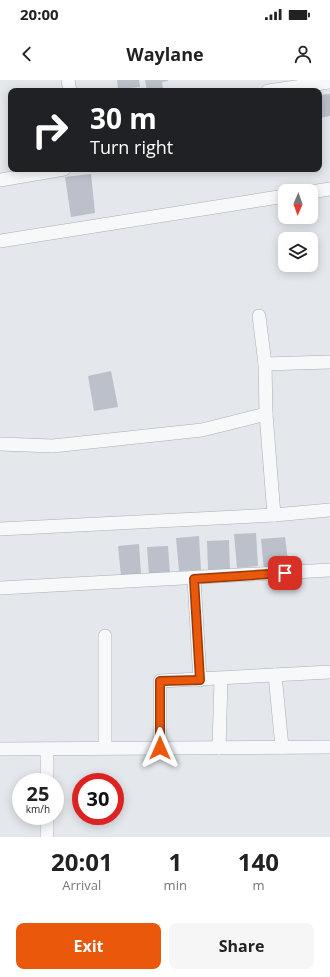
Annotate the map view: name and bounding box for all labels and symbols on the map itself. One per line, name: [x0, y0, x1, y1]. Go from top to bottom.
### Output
north arrow: [278, 184, 318, 224]
pin: [268, 556, 302, 590]
position arrow: [139, 727, 181, 769]
speed limit sign: 30: [72, 773, 124, 825]

